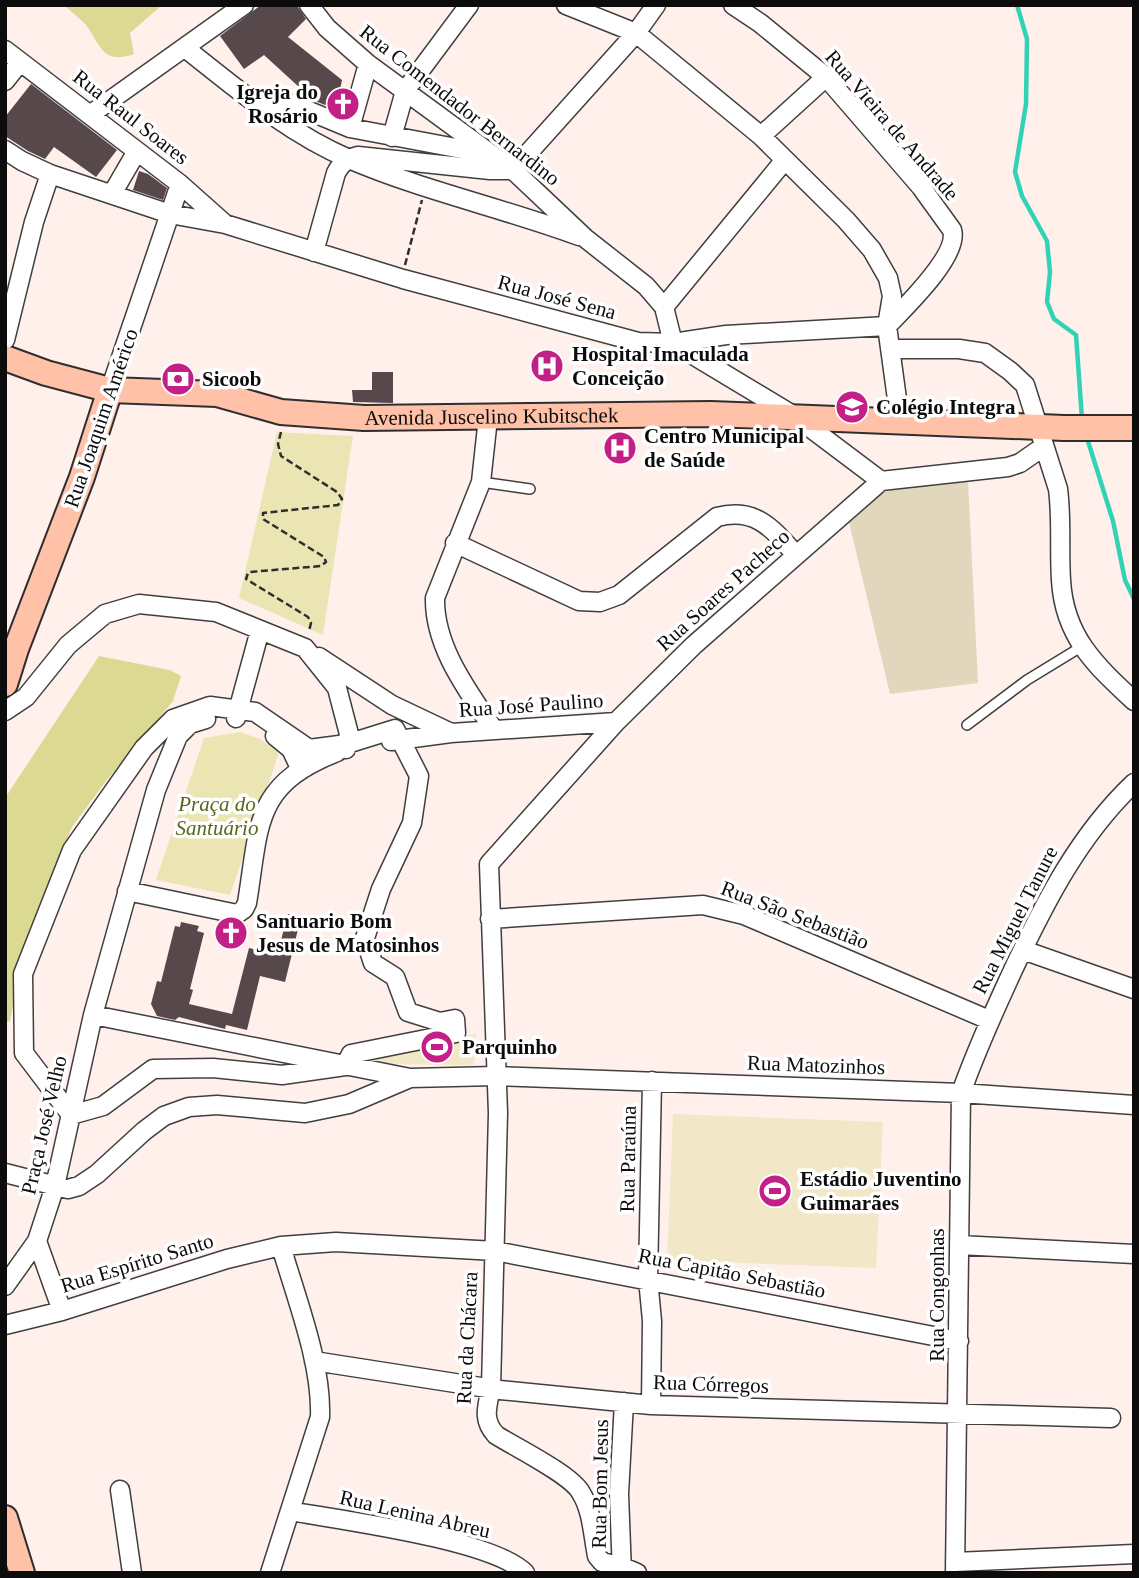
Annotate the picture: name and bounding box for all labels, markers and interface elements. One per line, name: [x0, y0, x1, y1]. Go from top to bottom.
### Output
street label: Rua Comendador Bernardino: [355, 19, 565, 191]
street label: Rua Vieira de Andrade: [820, 45, 964, 205]
street label: Rua Raul Soares: [68, 64, 194, 170]
place label: Igreja do Rosário: [236, 80, 318, 128]
church icon: Igreja do Rosário: [324, 85, 362, 123]
street label: Rua José Sena: [495, 270, 619, 324]
street label: Rua Joaquim Américo: [59, 325, 143, 511]
place label: Hospital Imaculada Conceição: [572, 342, 749, 390]
hospital icon: Hospital Imaculada Conceição: [528, 347, 566, 385]
bank icon: Sicoob: [159, 360, 197, 398]
place label: Sicoob: [202, 367, 262, 391]
school or university icon: Colégio Integra: [833, 388, 871, 426]
place label: Colégio Integra: [876, 395, 1016, 419]
street label: Avenida Juscelino Kubitschek: [364, 403, 619, 430]
place label: Centro Municipal de Saúde: [644, 424, 804, 472]
hospital icon: Centro Municipal de Saúde: [601, 429, 639, 467]
street label: Rua Soares Pacheco: [652, 524, 794, 656]
street label: Rua José Paulino: [458, 688, 604, 722]
park label: Praça do Santuário: [176, 792, 258, 840]
street label: Rua Miguel Tanure: [967, 842, 1063, 998]
street label: Rua São Sebastião: [718, 876, 872, 954]
place label: Santuario Bom Jesus de Matosinhos: [256, 909, 439, 957]
church icon: Santuario Bom Jesus de Matosinhos: [212, 914, 250, 952]
sports icon: Parquinho: [418, 1028, 456, 1066]
place label: Parquinho: [462, 1035, 557, 1059]
street label: Rua Matozinhos: [747, 1051, 885, 1079]
street label: Praça José Velho: [16, 1053, 72, 1197]
street label: Rua Paraúna: [615, 1105, 641, 1213]
place label: Estádio Juventino Guimarães: [800, 1167, 962, 1215]
sports icon: Estádio Juventino Guimarães: [756, 1172, 794, 1210]
street label: Rua Espírito Santo: [58, 1228, 216, 1298]
street label: Rua Congonhas: [925, 1228, 949, 1362]
street label: Rua Capitão Sebastião: [636, 1243, 828, 1303]
street label: Rua da Chácara: [452, 1270, 482, 1405]
street label: Rua Córregos: [653, 1370, 769, 1398]
street label: Rua Bom Jesus: [587, 1419, 613, 1549]
street label: Rua Lenina Abreu: [337, 1485, 493, 1543]

